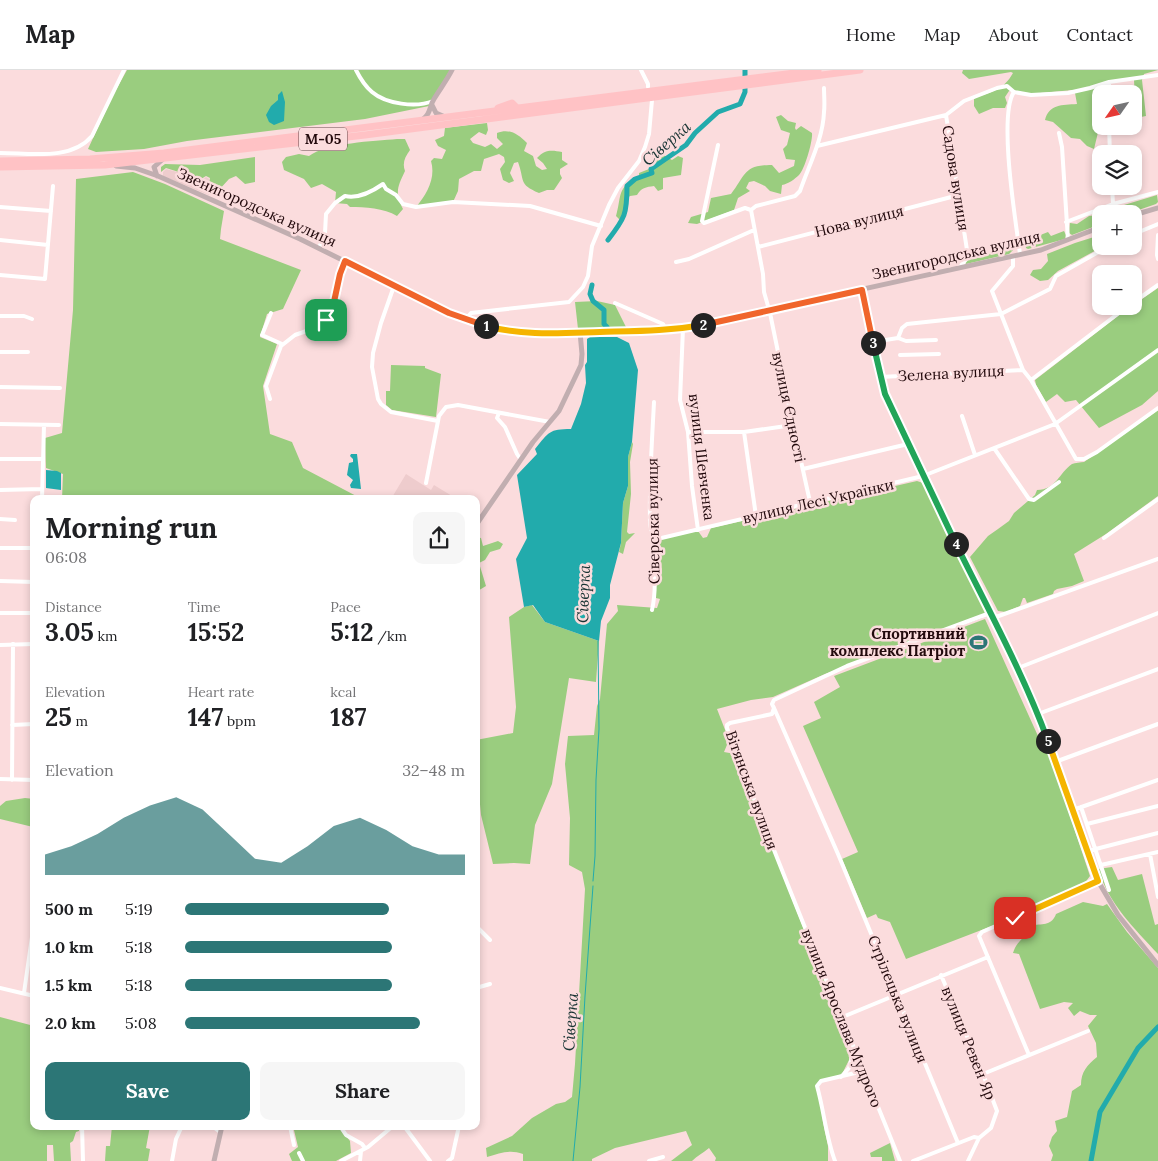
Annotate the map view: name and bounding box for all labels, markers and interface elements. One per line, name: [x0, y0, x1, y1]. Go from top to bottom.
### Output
text: Map: [25, 19, 75, 50]
text: Home: [846, 23, 896, 46]
text: Map: [924, 23, 960, 46]
text: About: [988, 23, 1038, 46]
text: Contact: [1066, 23, 1133, 46]
north arrow: [1092, 85, 1142, 135]
map controls: [1092, 85, 1142, 315]
water label: Сіверка: [637, 116, 695, 170]
street label: Садова вулиця: [938, 124, 974, 232]
road number: М-05: [299, 128, 347, 150]
button: layers: [1092, 145, 1142, 195]
street label: Звенигородська вулиця: [174, 163, 340, 251]
street label: Нова вулиця: [813, 201, 905, 241]
button: +: [1092, 205, 1142, 255]
street label: Звенигородська вулиця: [870, 226, 1042, 284]
button: −: [1092, 265, 1142, 315]
pin: [305, 299, 347, 341]
icon: arrive: [312, 306, 340, 334]
pin: 2: [690, 312, 716, 338]
pin: 1: [474, 314, 498, 338]
text: 2: [700, 316, 707, 334]
text: 1: [484, 317, 489, 335]
pin: 3: [860, 330, 886, 356]
text: 3: [870, 334, 877, 352]
street label: вулиця Єдності: [768, 350, 810, 464]
street label: Зелена вулиця: [897, 361, 1005, 385]
street label: вулиця Шевченка: [685, 392, 719, 522]
street label: Сіверська вулиця: [642, 458, 664, 584]
street label: вулиця Лесі Українки: [741, 474, 895, 528]
text: Morning run: [45, 510, 217, 546]
button: share: [413, 512, 465, 564]
pin: 4: [944, 532, 968, 556]
text: 4: [953, 535, 960, 553]
text: 06:08: [45, 547, 87, 567]
water label: Сіверка: [572, 564, 594, 624]
text: Distance: [45, 598, 102, 616]
text: Time: [188, 598, 221, 616]
text: Pace: [330, 598, 361, 616]
text: 3.05: [45, 616, 94, 648]
text: 15:52: [188, 616, 244, 648]
text: 5:12: [330, 616, 374, 648]
place label: Спортивний комплекс Патріот: [830, 624, 965, 660]
text: km: [94, 627, 118, 645]
text: /km: [374, 627, 407, 645]
sports icon: Спортивний комплекс Патріот: [969, 632, 989, 652]
text: Elevation: [45, 683, 105, 701]
text: Heart rate: [188, 683, 254, 701]
text: kcal: [330, 683, 356, 701]
text: 25: [45, 701, 72, 733]
text: 147: [188, 701, 223, 733]
text: 187: [330, 701, 367, 733]
text: m: [72, 712, 88, 730]
text: bpm: [223, 712, 256, 730]
street label: Вітянська вулиця: [722, 728, 782, 852]
pin: 5: [1036, 728, 1060, 754]
text: 5: [1045, 732, 1052, 750]
text: Elevation: [45, 760, 114, 780]
text: 32–48 m: [402, 760, 465, 780]
pin: [994, 897, 1036, 939]
text: 500 m: [45, 899, 93, 919]
text: 5:19: [125, 899, 153, 919]
icon: check: [1001, 904, 1029, 932]
street label: вулиця Ярослава Мудрого: [797, 926, 887, 1110]
street label: Стрілецька вулиця: [864, 932, 932, 1066]
text: 1.0 km: [45, 937, 94, 957]
text: 5:18: [125, 937, 153, 957]
text: 1.5 km: [45, 975, 92, 995]
text: 5:18: [125, 975, 153, 995]
street label: вулиця Ревен Яр: [938, 983, 1000, 1103]
water label: Сіверка: [558, 992, 582, 1052]
text: 2.0 km: [45, 1013, 96, 1033]
text: 5:08: [125, 1013, 157, 1033]
button: Save: [45, 1062, 250, 1120]
button: Share: [260, 1062, 465, 1120]

